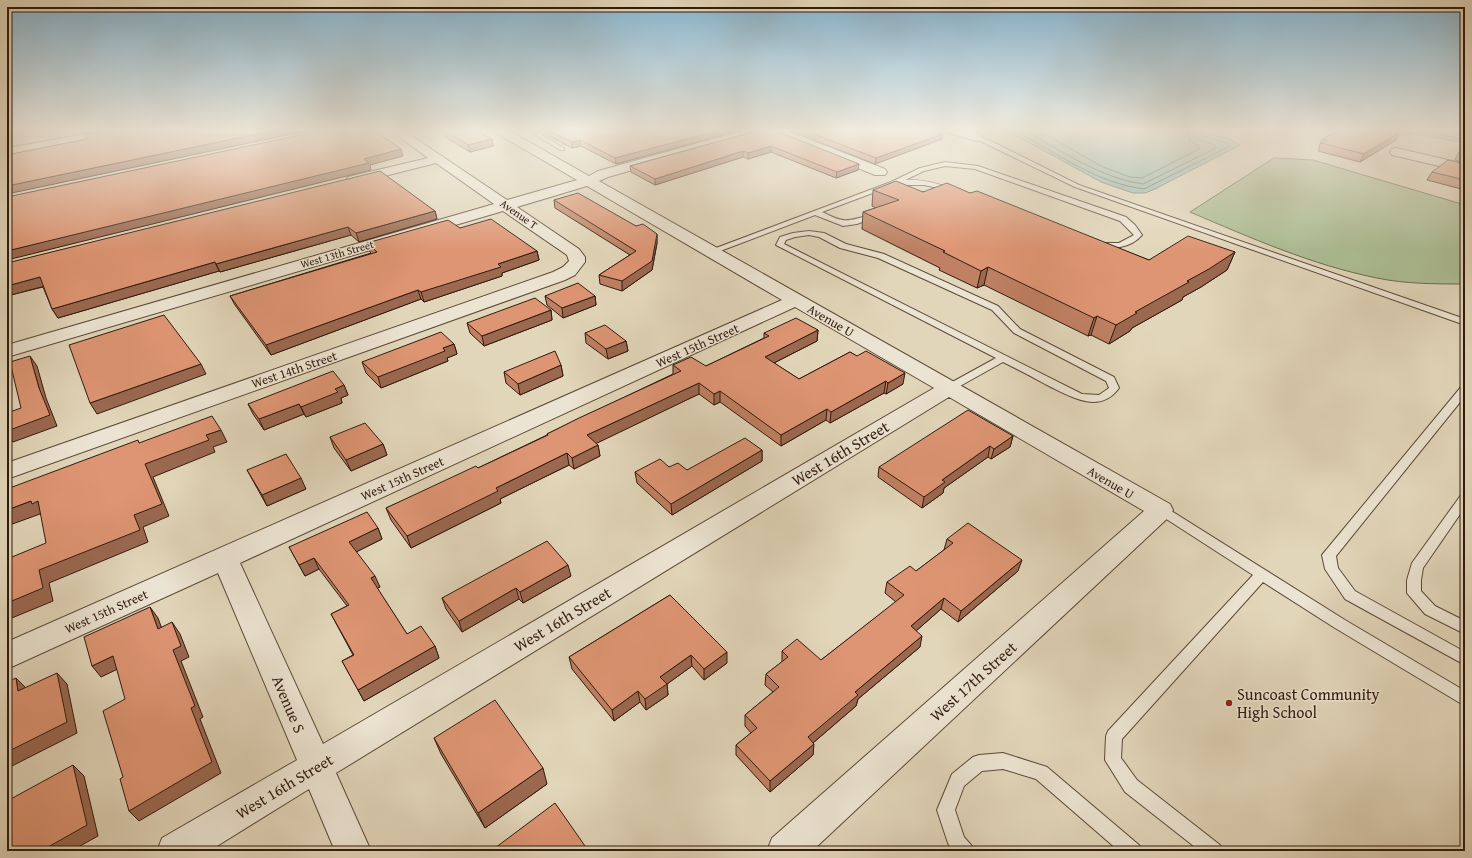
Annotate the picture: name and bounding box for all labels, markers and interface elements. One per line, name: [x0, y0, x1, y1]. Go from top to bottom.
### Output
street label: Avenue T: [497, 195, 541, 233]
street label: West 13th Street: [298, 236, 376, 272]
street label: Avenue U: [804, 299, 858, 342]
street label: West 15th Street: [652, 318, 742, 372]
street label: West 14th Street: [249, 346, 340, 393]
street label: West 16th Street: [787, 414, 894, 492]
street label: West 15th Street: [357, 451, 447, 505]
street label: Avenue U: [1084, 461, 1138, 504]
street label: West 16th Street: [509, 580, 616, 658]
street label: West 15th Street: [61, 584, 151, 638]
street label: West 17th Street: [924, 635, 1022, 727]
street label: Avenue S: [266, 671, 312, 737]
place label: Suncoast Community High School: [1237, 682, 1380, 724]
marker: Suncoast Community High School: [1224, 698, 1234, 708]
street label: West 16th Street: [231, 747, 338, 825]

